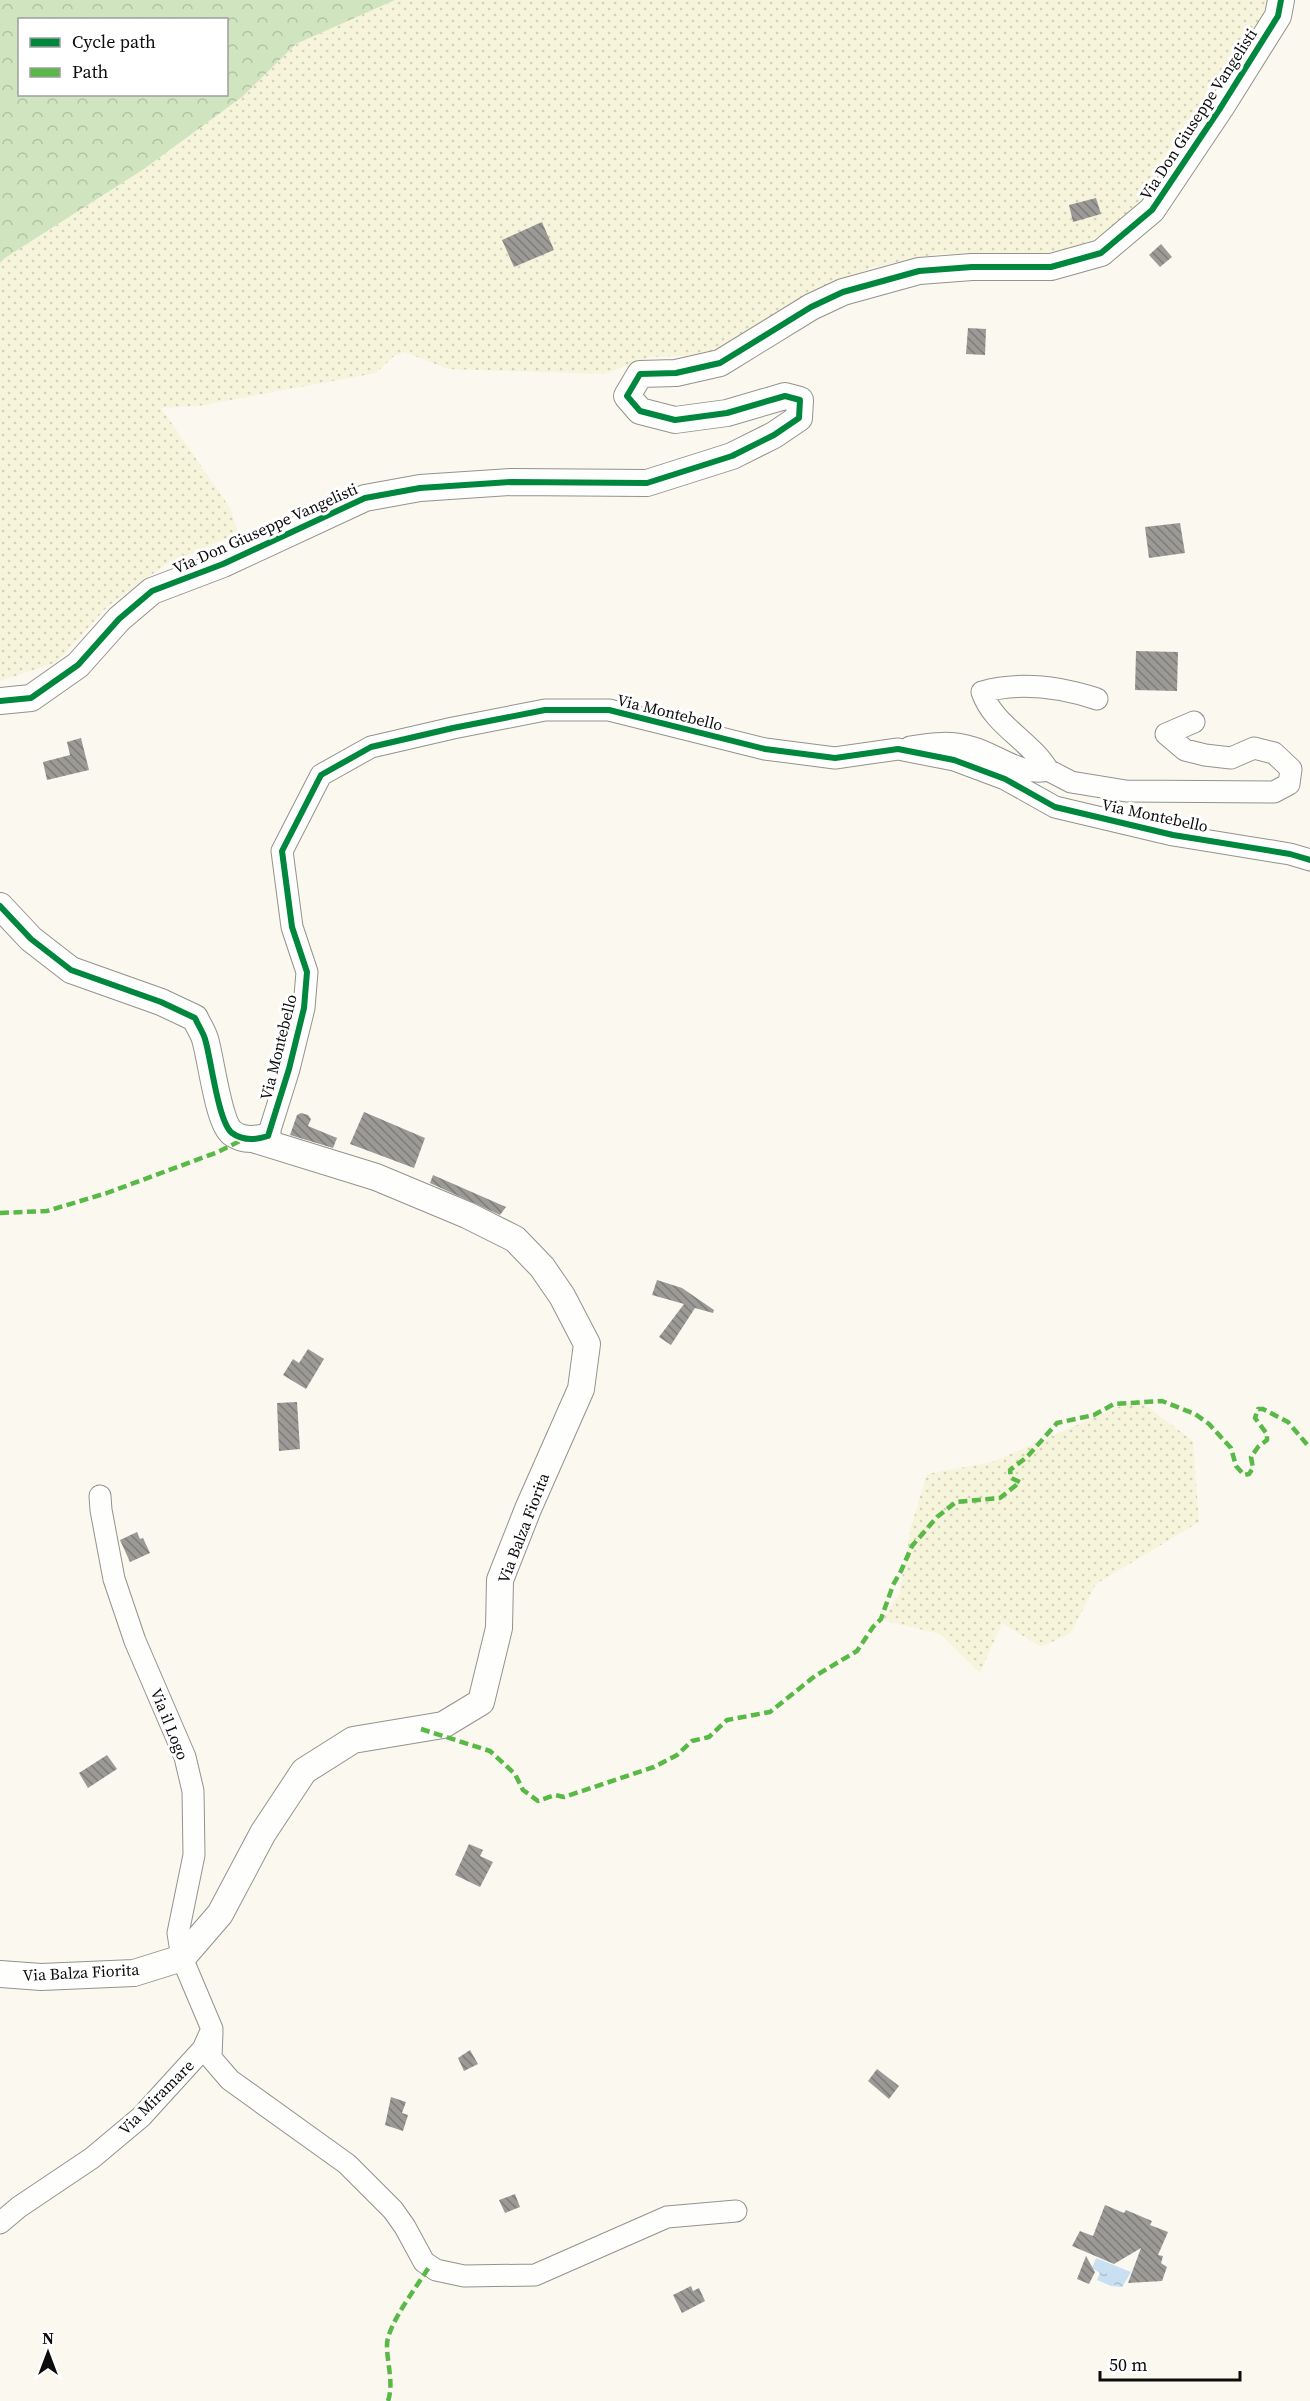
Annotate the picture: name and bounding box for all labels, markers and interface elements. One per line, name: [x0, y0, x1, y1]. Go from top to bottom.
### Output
legend: [18, 18, 228, 96]
street label: Via Don Giuseppe Vangelisti: [1134, 24, 1262, 204]
text: Cycle path: [72, 29, 156, 54]
text: Path: [72, 59, 109, 84]
street label: Via Don Giuseppe Vangelisti: [169, 477, 361, 579]
street label: Via Montebello: [615, 688, 725, 736]
street label: Via Montebello: [1100, 793, 1210, 837]
street label: Via Montebello: [254, 992, 302, 1102]
street label: Via Balza Fiorita: [492, 1469, 554, 1586]
street label: Via il Logo: [146, 1685, 194, 1763]
street label: Via Balza Fiorita: [22, 1958, 141, 1986]
street label: Via Miramare: [114, 2055, 198, 2139]
north arrow: [18, 2323, 78, 2383]
text: N: [42, 2327, 54, 2349]
scale bar: [1100, 2344, 1240, 2382]
text: 50 m: [1109, 2352, 1147, 2377]

